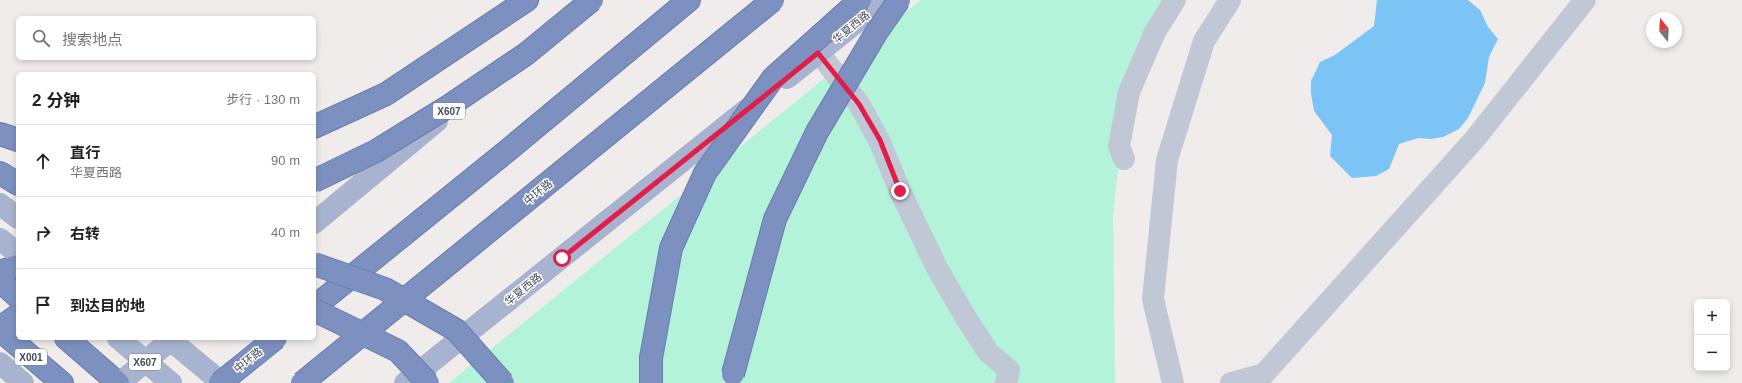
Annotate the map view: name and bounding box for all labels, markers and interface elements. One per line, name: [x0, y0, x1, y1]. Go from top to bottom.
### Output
street label: 华夏西路: [830, 8, 872, 46]
north arrow: [1646, 12, 1682, 48]
search box: [16, 16, 316, 60]
icon: search: [30, 27, 52, 49]
text: 搜索地点: [62, 31, 122, 48]
text: 2 分钟: [32, 91, 80, 110]
text: 步行 · 130 m: [226, 92, 300, 107]
road number: X607: [433, 103, 465, 119]
text: 直行: [70, 144, 100, 161]
icon: ahead: [32, 150, 54, 172]
text: 90 m: [271, 153, 300, 168]
text: 华夏西路: [70, 165, 122, 180]
street label: 中环路: [521, 177, 555, 207]
route end: [891, 182, 909, 200]
icon: right: [32, 222, 54, 244]
text: 右转: [70, 225, 100, 242]
text: 40 m: [271, 225, 300, 240]
route start: [553, 249, 571, 267]
street label: 华夏西路: [502, 270, 544, 308]
icon: arrive: [32, 294, 54, 316]
text: 到达目的地: [70, 297, 145, 314]
map controls: [1694, 299, 1730, 371]
button: +: [1694, 299, 1730, 335]
button: −: [1694, 335, 1730, 371]
street label: 中环路: [231, 345, 265, 375]
road number: X001: [15, 349, 47, 365]
road number: X607: [129, 354, 161, 370]

